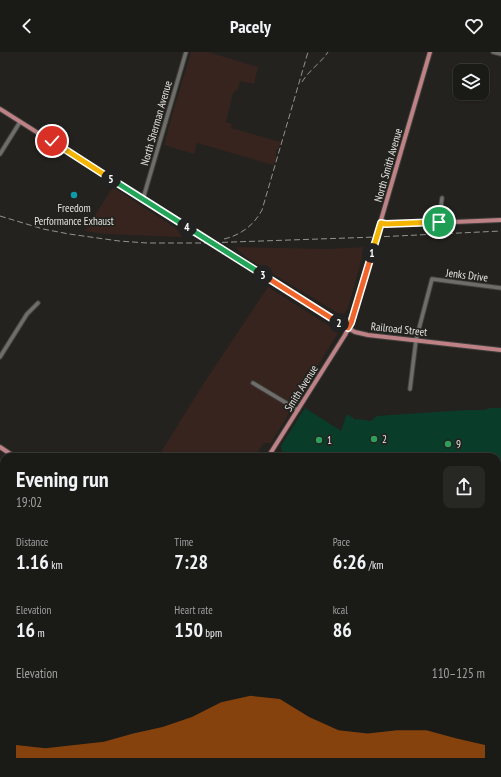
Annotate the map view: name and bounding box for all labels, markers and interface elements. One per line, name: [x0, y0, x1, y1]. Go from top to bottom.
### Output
icon: back: [16, 15, 38, 37]
text: Pacely: [230, 15, 271, 38]
icon: heart: [463, 15, 485, 37]
map controls: [453, 64, 489, 100]
button: layers: [453, 64, 489, 100]
street label: North Sherman Avenue: [137, 79, 175, 167]
pin: [35, 124, 69, 158]
street label: North Smith Avenue: [371, 126, 405, 204]
icon: check: [41, 130, 63, 152]
pin: 5: [101, 169, 121, 189]
text: 5: [108, 172, 114, 186]
marker: Freedom Performance Exhaust: [69, 190, 79, 200]
place label: Freedom Performance Exhaust: [34, 201, 114, 228]
pin: [422, 205, 456, 239]
icon: arrive: [428, 211, 450, 233]
pin: 4: [177, 217, 197, 237]
text: 4: [184, 220, 190, 234]
pin: 1: [362, 243, 382, 263]
text: 1: [369, 246, 375, 260]
pin: 3: [253, 265, 273, 285]
street label: Jenks Drive: [444, 265, 489, 285]
text: 3: [260, 268, 266, 282]
pin: 2: [329, 313, 349, 333]
text: 2: [336, 316, 342, 330]
street label: Railroad Street: [370, 319, 428, 339]
street label: Smith Avenue: [281, 362, 321, 414]
place label: 2: [382, 432, 387, 446]
place label: 1: [327, 433, 332, 447]
marker: 2: [369, 434, 379, 444]
marker: 1: [314, 435, 324, 445]
place label: 9: [456, 437, 461, 451]
marker: 9: [443, 439, 453, 449]
text: Evening run: [16, 465, 109, 493]
button: share: [443, 466, 485, 508]
text: 19:02: [16, 494, 42, 511]
text: Distance: [16, 535, 48, 549]
text: Time: [174, 535, 193, 549]
text: Pace: [333, 535, 350, 549]
text: 1.16: [16, 549, 49, 575]
text: 7:28: [174, 549, 208, 575]
text: 6:26: [333, 549, 366, 575]
text: km: [49, 558, 63, 572]
text: /km: [366, 558, 383, 572]
text: Elevation: [16, 603, 51, 617]
text: Heart rate: [174, 603, 213, 617]
text: kcal: [333, 603, 348, 617]
text: 16: [16, 617, 35, 643]
text: 150: [174, 617, 203, 643]
text: 86: [333, 617, 352, 643]
text: m: [35, 626, 45, 640]
text: bpm: [203, 626, 222, 640]
text: Elevation: [16, 665, 58, 682]
text: 110–125 m: [432, 665, 485, 682]

